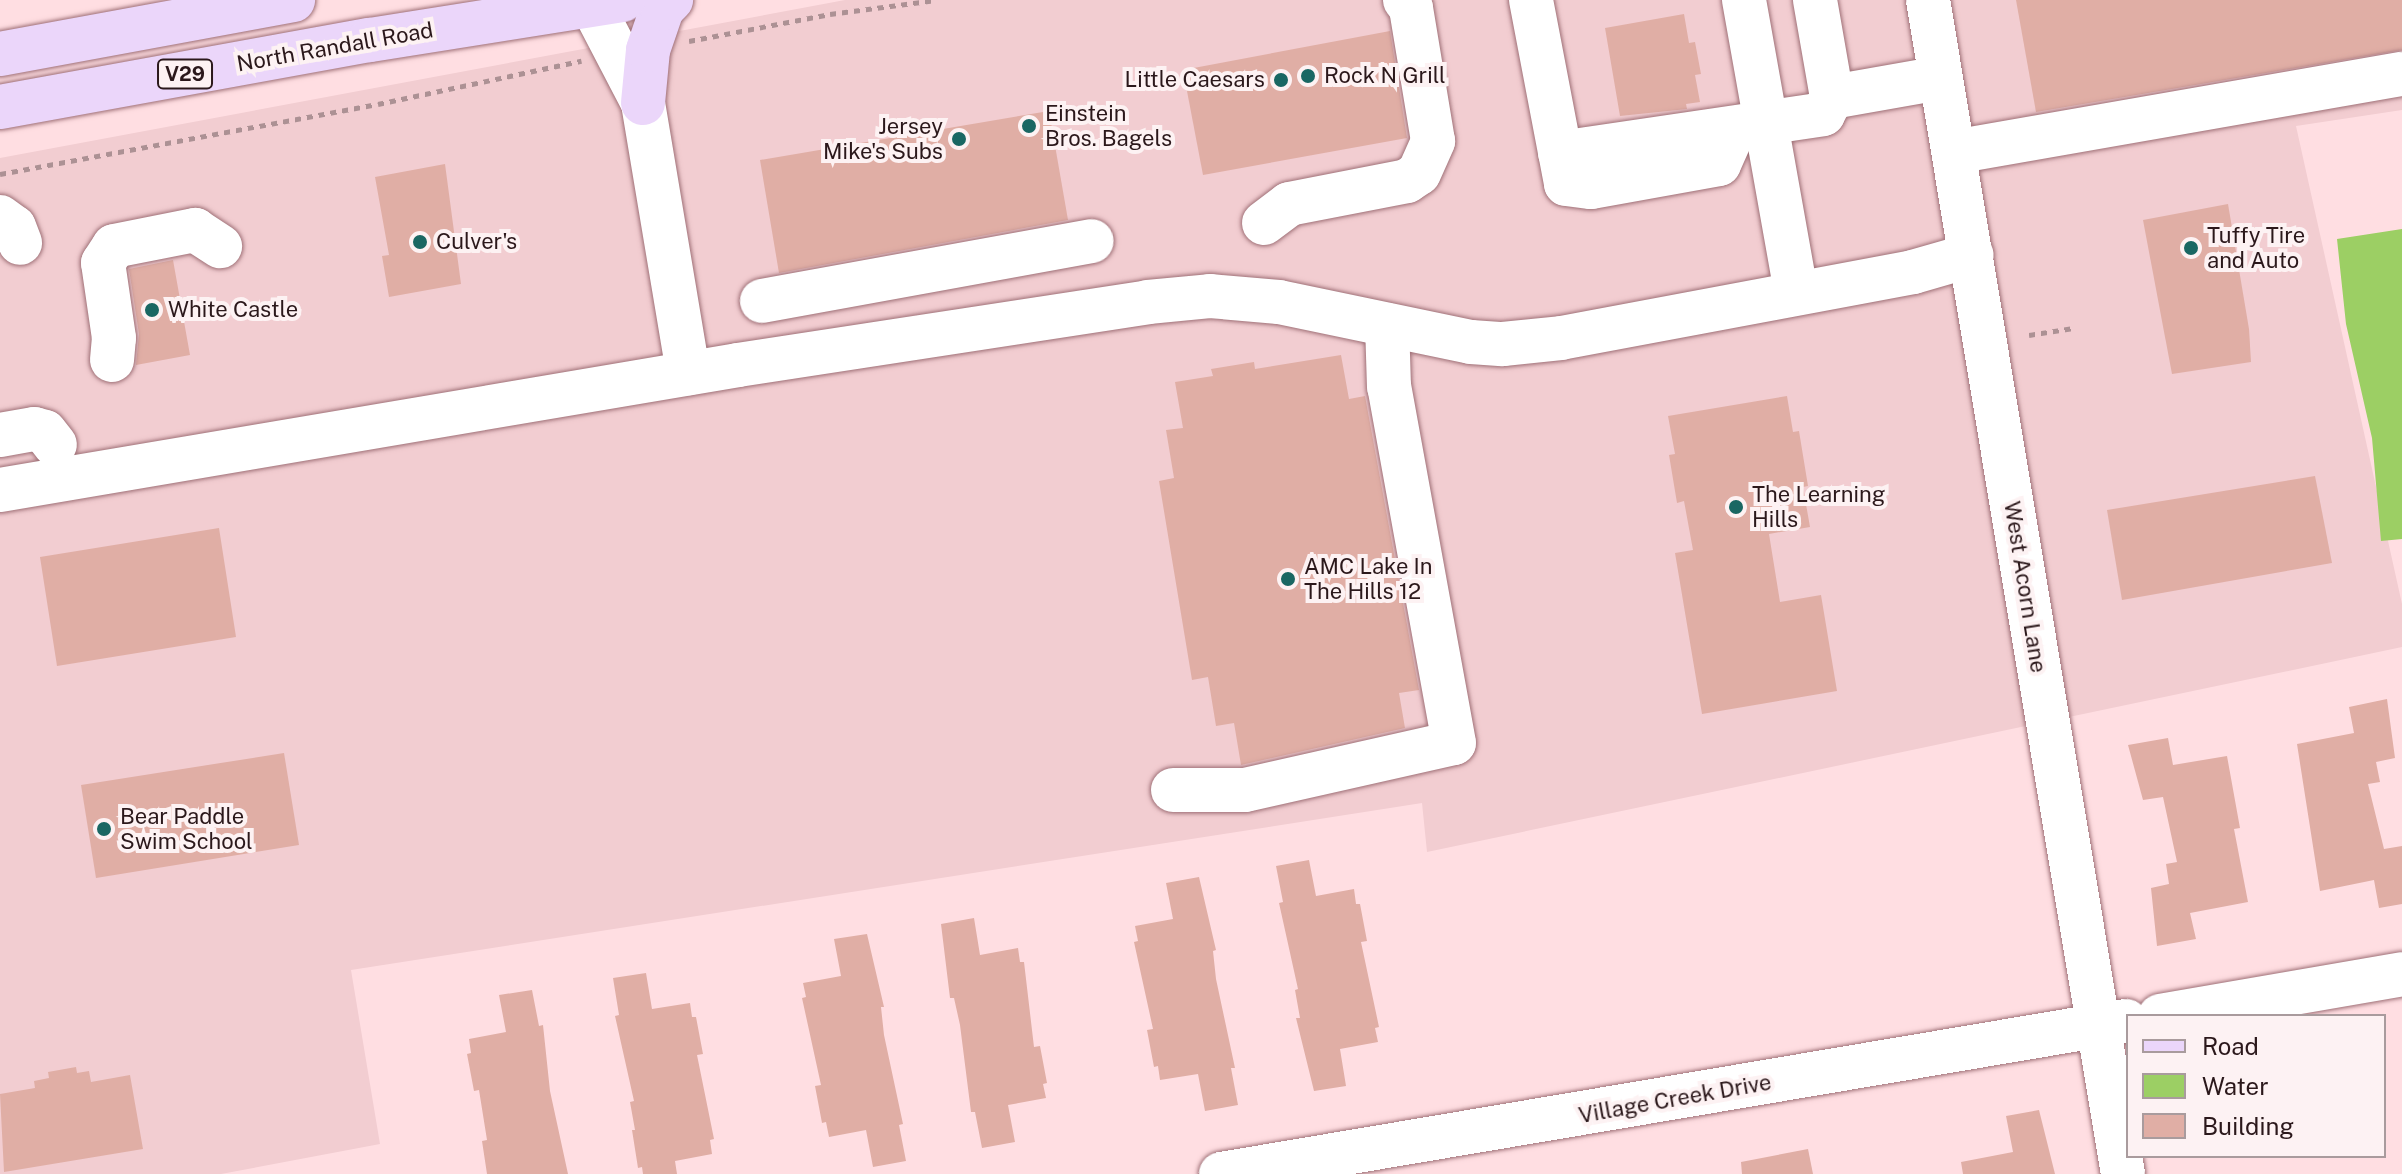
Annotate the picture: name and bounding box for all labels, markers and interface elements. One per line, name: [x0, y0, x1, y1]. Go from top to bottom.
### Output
street label: North Randall Road: [235, 17, 435, 77]
road number: V29: [157, 58, 213, 90]
place label: Rock N Grill: [1324, 63, 1446, 89]
place label: Little Caesars: [1124, 67, 1265, 93]
marker: Rock N Grill: [1299, 67, 1317, 85]
marker: Little Caesars: [1272, 71, 1290, 89]
place label: Einstein Bros. Bagels: [1045, 100, 1172, 152]
place label: Jersey Mike's Subs: [823, 113, 943, 164]
marker: Einstein Bros. Bagels: [1020, 117, 1038, 135]
marker: Jersey Mike's Subs: [950, 130, 968, 148]
place label: Tuffy Tire and Auto: [2207, 222, 2305, 274]
place label: Culver's: [436, 229, 517, 255]
marker: Culver's: [411, 233, 429, 251]
marker: Tuffy Tire and Auto: [2182, 239, 2200, 257]
place label: White Castle: [168, 297, 298, 323]
marker: White Castle: [143, 301, 161, 319]
place label: The Learning Hills: [1752, 481, 1886, 532]
marker: The Learning Hills: [1727, 498, 1745, 516]
street label: West Acorn Lane: [1998, 499, 2052, 675]
place label: AMC Lake In The Hills 12: [1304, 553, 1433, 604]
marker: AMC Lake In The Hills 12: [1279, 570, 1297, 588]
place label: Bear Paddle Swim School: [120, 803, 253, 854]
marker: Bear Paddle Swim School: [95, 820, 113, 838]
legend: [2126, 1014, 2386, 1158]
text: Road: [2202, 1032, 2259, 1060]
street label: Village Creek Drive: [1576, 1069, 1774, 1129]
text: Water: [2202, 1072, 2269, 1100]
text: Building: [2202, 1112, 2294, 1140]

